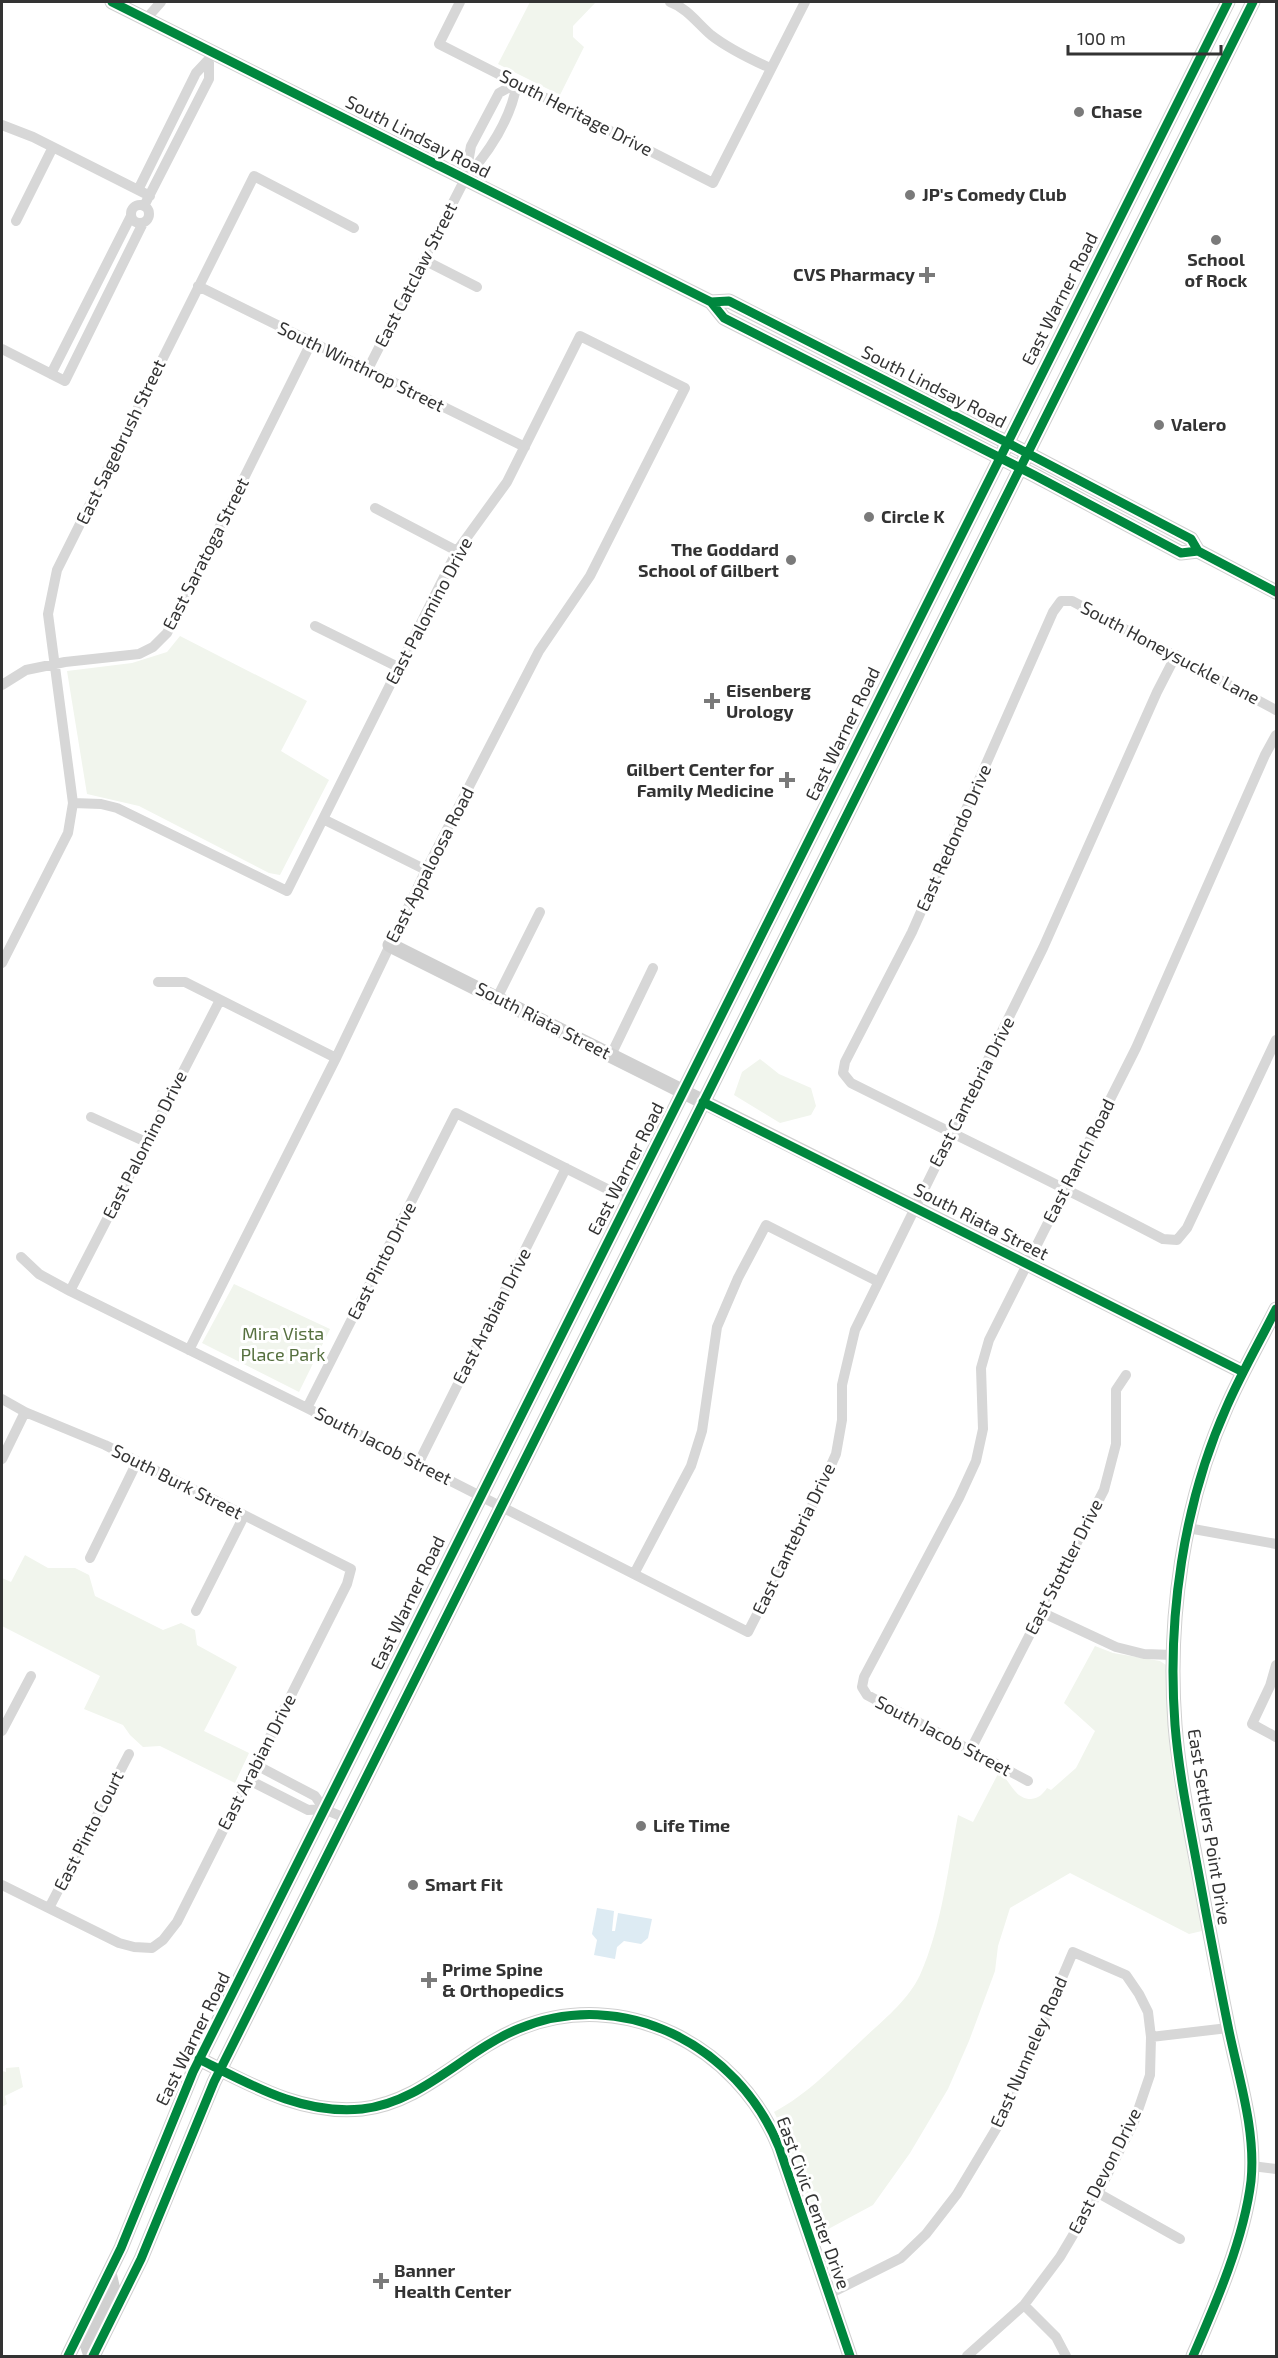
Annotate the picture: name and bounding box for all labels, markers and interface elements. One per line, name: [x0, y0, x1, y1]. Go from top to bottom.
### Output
scale bar: [1068, 18, 1221, 56]
text: 100 m: [1077, 27, 1126, 49]
street label: South Heritage Drive: [496, 64, 656, 160]
street label: South Lindsay Road: [342, 90, 495, 182]
place label: Chase: [1091, 100, 1142, 122]
marker: Chase: [1072, 105, 1086, 119]
place label: JP's Comedy Club: [922, 183, 1067, 205]
marker: JP's Comedy Club: [903, 188, 917, 202]
street label: East Catclaw Street: [369, 198, 461, 351]
street label: East Warner Road: [1016, 228, 1102, 369]
marker: School of Rock: [1209, 233, 1223, 247]
place label: School of Rock: [1185, 248, 1247, 291]
place label: CVS Pharmacy: [793, 263, 916, 285]
marker: CVS Pharmacy: [920, 268, 934, 282]
street label: South Winthrop Street: [275, 316, 448, 416]
street label: South Lindsay Road: [858, 340, 1011, 432]
street label: East Sagebrush Street: [71, 355, 170, 528]
place label: Valero: [1171, 413, 1227, 435]
marker: Valero: [1152, 418, 1166, 432]
street label: East Saratoga Street: [157, 474, 253, 633]
place label: Circle K: [881, 505, 945, 527]
marker: Circle K: [862, 510, 876, 524]
street label: East Palomino Drive: [380, 533, 476, 688]
place label: The Goddard School of Gilbert: [638, 538, 780, 581]
marker: The Goddard School of Gilbert: [784, 553, 798, 567]
street label: South Honeysuckle Lane: [1077, 596, 1264, 709]
street label: East Warner Road: [800, 663, 884, 804]
place label: Eisenberg Urology: [726, 679, 811, 722]
marker: Eisenberg Urology: [703, 692, 721, 710]
place label: Gilbert Center for Family Medicine: [626, 758, 774, 801]
street label: East Redondo Drive: [911, 761, 995, 915]
marker: Gilbert Center for Family Medicine: [778, 771, 796, 789]
street label: East Appaloosa Road: [380, 783, 478, 946]
street label: South Riata Street: [472, 977, 615, 1064]
street label: East Cantebria Drive: [924, 1013, 1019, 1170]
street label: East Palomino Drive: [97, 1067, 191, 1222]
street label: East Ranch Road: [1037, 1095, 1119, 1226]
street label: East Warner Road: [582, 1098, 668, 1239]
street label: South Riata Street: [910, 1178, 1053, 1265]
street label: East Pinto Drive: [342, 1198, 420, 1323]
street label: East Arabian Drive: [447, 1244, 535, 1387]
park label: Mira Vista Place Park: [241, 1322, 326, 1365]
street label: South Jacob Street: [311, 1401, 456, 1489]
street label: South Burk Street: [108, 1439, 247, 1524]
street label: East Cantebria Drive: [747, 1459, 839, 1618]
street label: East Stottler Drive: [1019, 1495, 1107, 1638]
street label: East Warner Road: [365, 1532, 449, 1673]
street label: East Arabian Drive: [212, 1690, 300, 1833]
street label: South Jacob Street: [872, 1690, 1015, 1780]
street label: East Settlers Point Drive: [1184, 1727, 1236, 1926]
street label: East Pinto Court: [48, 1767, 128, 1894]
place label: Life Time: [653, 1814, 730, 1836]
marker: Life Time: [634, 1819, 648, 1833]
place label: Smart Fit: [425, 1873, 504, 1895]
marker: Smart Fit: [406, 1878, 420, 1892]
place label: Prime Spine & Orthopedics: [442, 1958, 564, 2001]
street label: East Warner Road: [150, 1968, 234, 2109]
marker: Prime Spine & Orthopedics: [420, 1971, 438, 1989]
street label: East Nunneley Road: [985, 1973, 1071, 2131]
street label: East Devon Drive: [1063, 2104, 1145, 2237]
street label: East Civic Center Drive: [772, 2113, 855, 2292]
place label: Banner Health Center: [394, 2259, 512, 2302]
marker: Banner Health Center: [372, 2272, 390, 2290]

